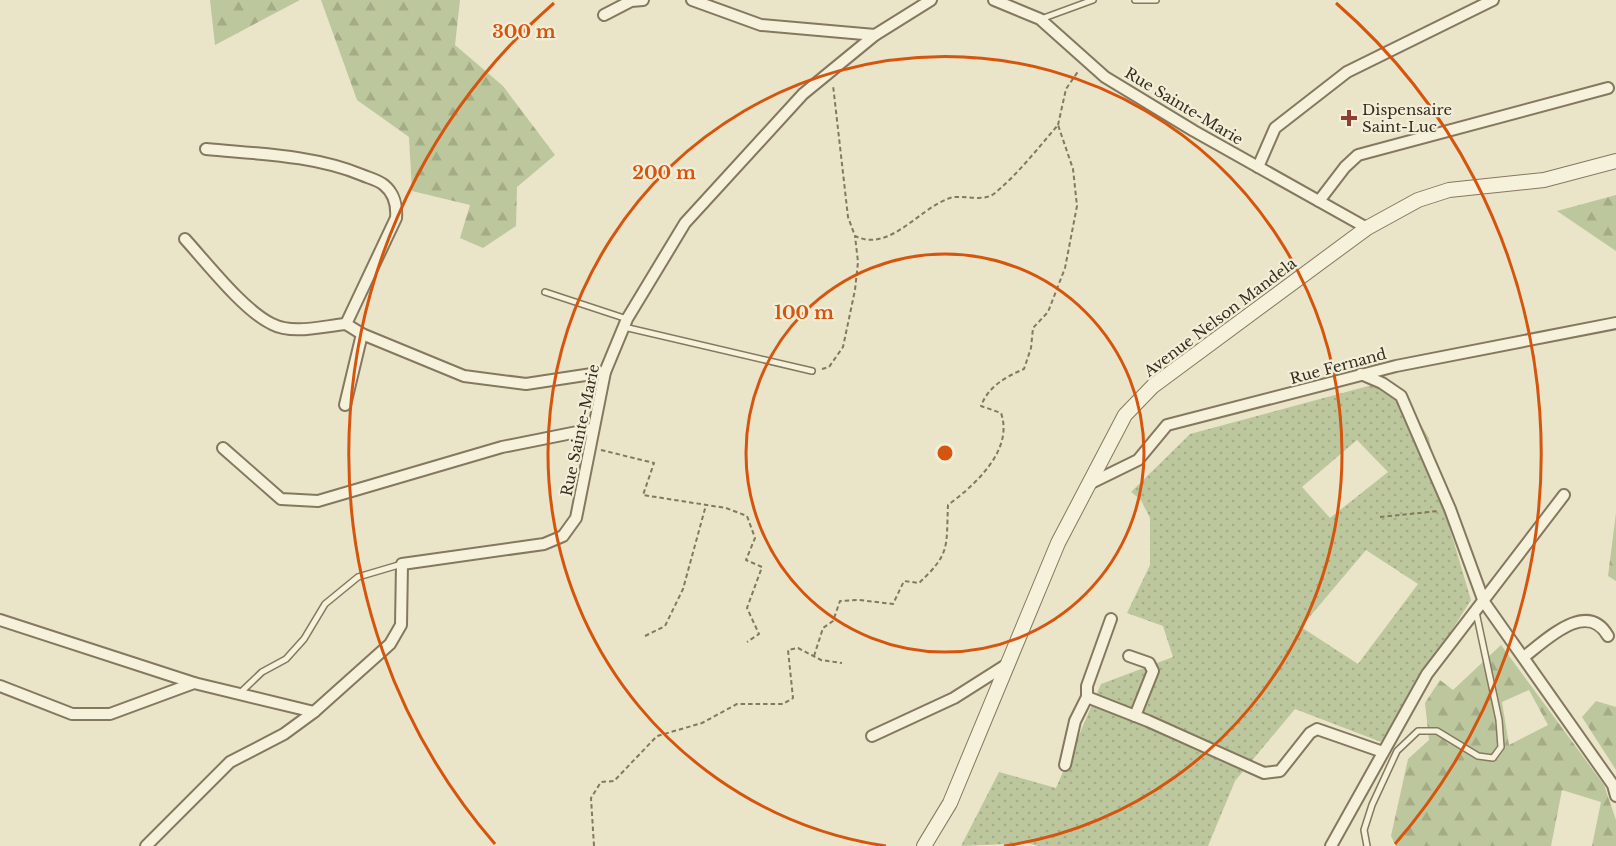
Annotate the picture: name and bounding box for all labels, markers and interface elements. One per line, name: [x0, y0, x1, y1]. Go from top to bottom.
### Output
text: 300 m: [492, 21, 556, 43]
street label: Rue Sainte-Marie: [1121, 63, 1247, 149]
place label: Dispensaire Saint-Luc: [1362, 100, 1452, 136]
marker: Dispensaire Saint-Luc: [1340, 109, 1358, 127]
text: 200 m: [632, 162, 696, 184]
street label: Avenue Nelson Mandela: [1139, 253, 1301, 381]
text: 100 m: [774, 302, 834, 324]
street label: Rue Fernand: [1288, 344, 1388, 388]
street label: Rue Sainte-Marie: [557, 362, 603, 498]
centre of rings: [935, 443, 955, 463]

